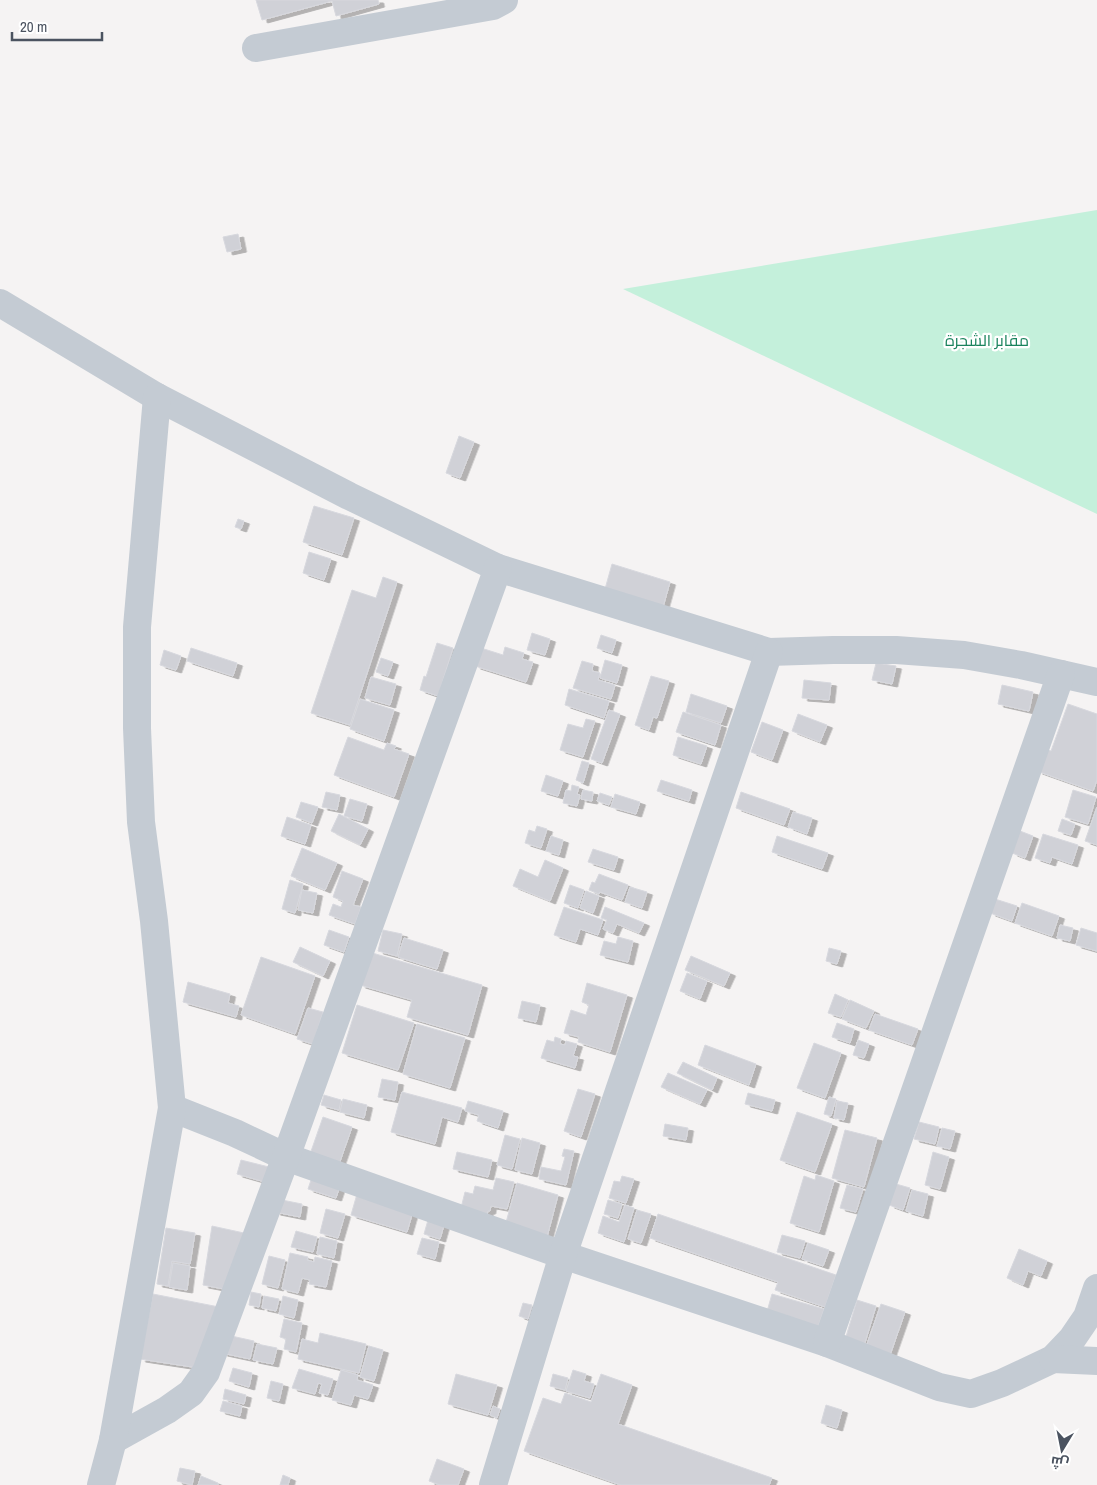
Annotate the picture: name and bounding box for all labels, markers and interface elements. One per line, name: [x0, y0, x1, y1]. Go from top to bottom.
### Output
scale bar: [12, 10, 102, 42]
text: 20 m: [20, 16, 47, 37]
park label: مقابر الشجرة: [945, 329, 1029, 351]
north arrow: [1037, 1425, 1087, 1475]
text: ش: [1049, 1452, 1070, 1473]

